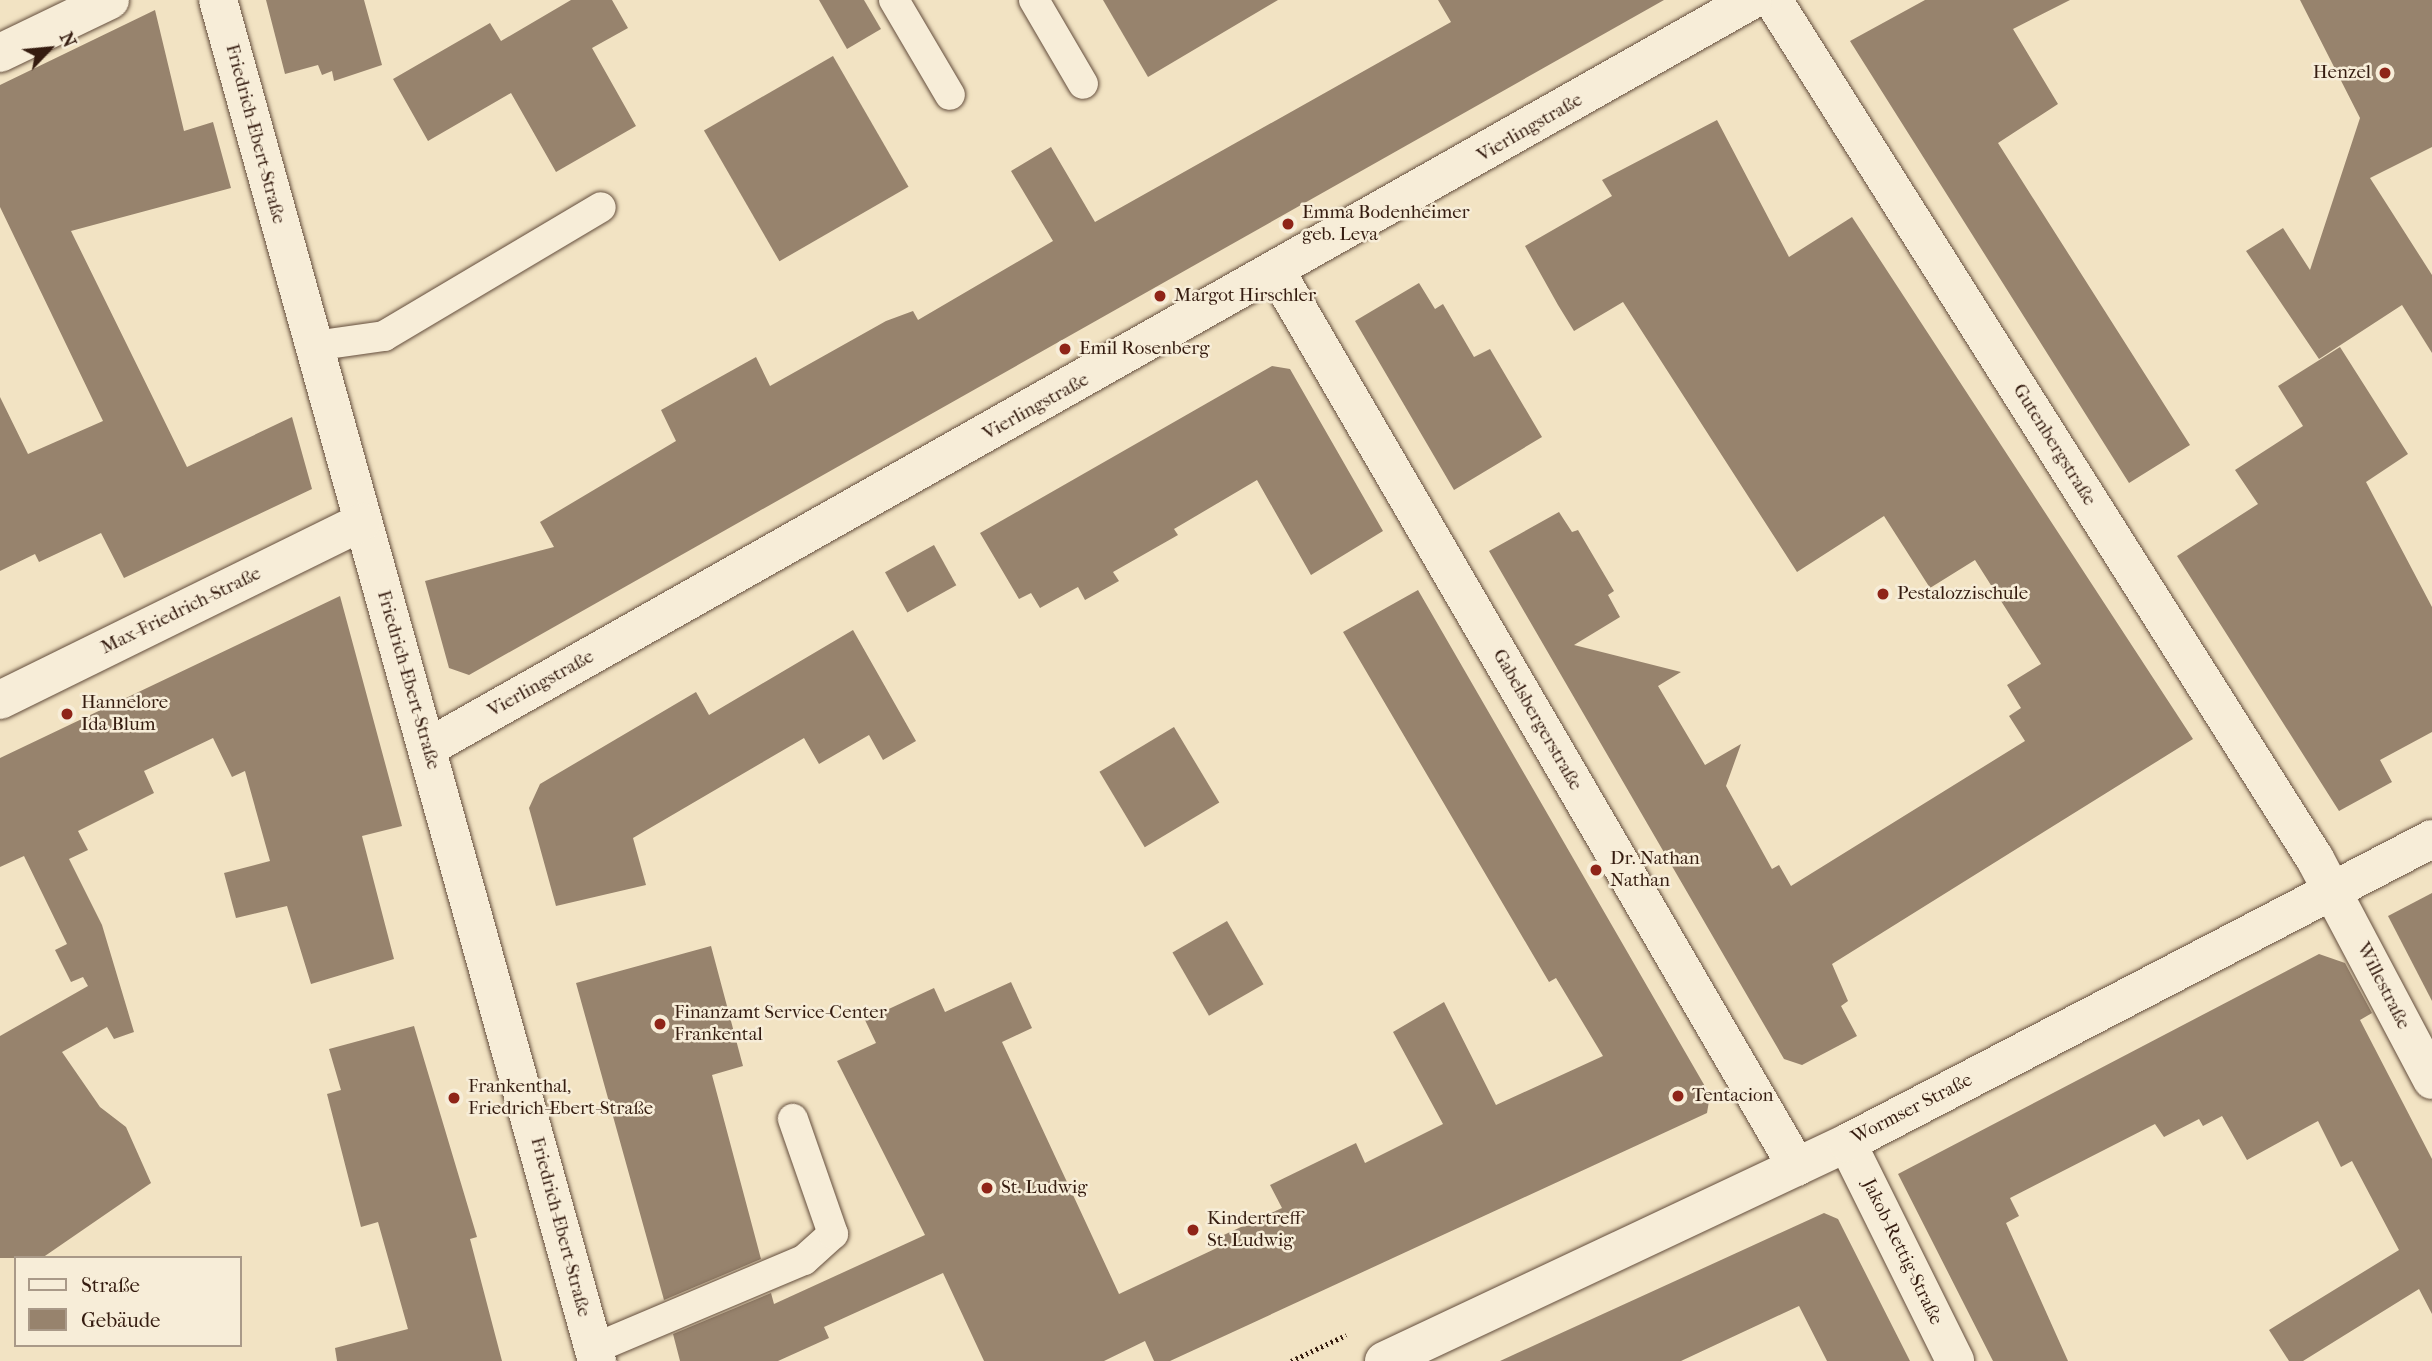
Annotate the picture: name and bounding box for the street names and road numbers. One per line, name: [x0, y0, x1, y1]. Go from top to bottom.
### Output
street label: Friedrich-Ebert-Straße: [220, 42, 290, 226]
street label: Vierlingstraße: [1473, 89, 1587, 167]
street label: Vierlingstraße: [979, 369, 1093, 445]
street label: Gutenbergstraße: [2007, 380, 2101, 510]
street label: Max-Friedrich-Straße: [97, 562, 265, 660]
street label: Friedrich-Ebert-Straße: [372, 588, 444, 772]
street label: Gabelsbergerstraße: [1487, 645, 1587, 795]
street label: Vierlingstraße: [484, 646, 598, 722]
street label: Willestraße: [2351, 939, 2415, 1033]
street label: Wormser Straße: [1848, 1069, 1976, 1149]
street label: Friedrich-Ebert-Straße: [525, 1135, 595, 1319]
street label: Jakob-Rettig-Straße: [1857, 1175, 1947, 1329]

